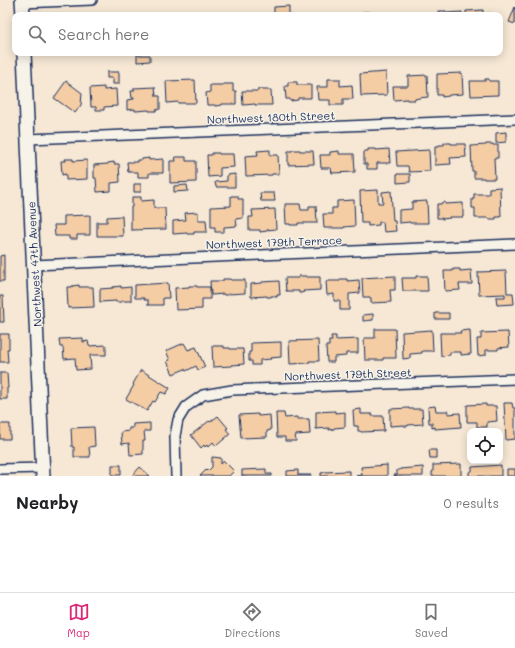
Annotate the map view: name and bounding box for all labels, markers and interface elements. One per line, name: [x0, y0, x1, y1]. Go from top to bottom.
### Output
search box: [12, 12, 503, 56]
icon: search: [26, 23, 48, 45]
text: Search here: [58, 24, 149, 44]
street label: Northwest 180th Street: [207, 107, 335, 127]
street label: Northwest 47th Avenue: [23, 201, 45, 327]
street label: Northwest 179th Terrace: [206, 232, 343, 252]
street label: Northwest 179th Street: [284, 364, 412, 384]
map controls: [467, 428, 503, 464]
button: locate: [467, 428, 503, 464]
text: Nearby: [16, 491, 78, 513]
text: 0 results: [444, 494, 499, 511]
tab: Map: [67, 601, 90, 640]
tab: Directions: [224, 601, 280, 640]
tab: Saved: [415, 601, 448, 640]

